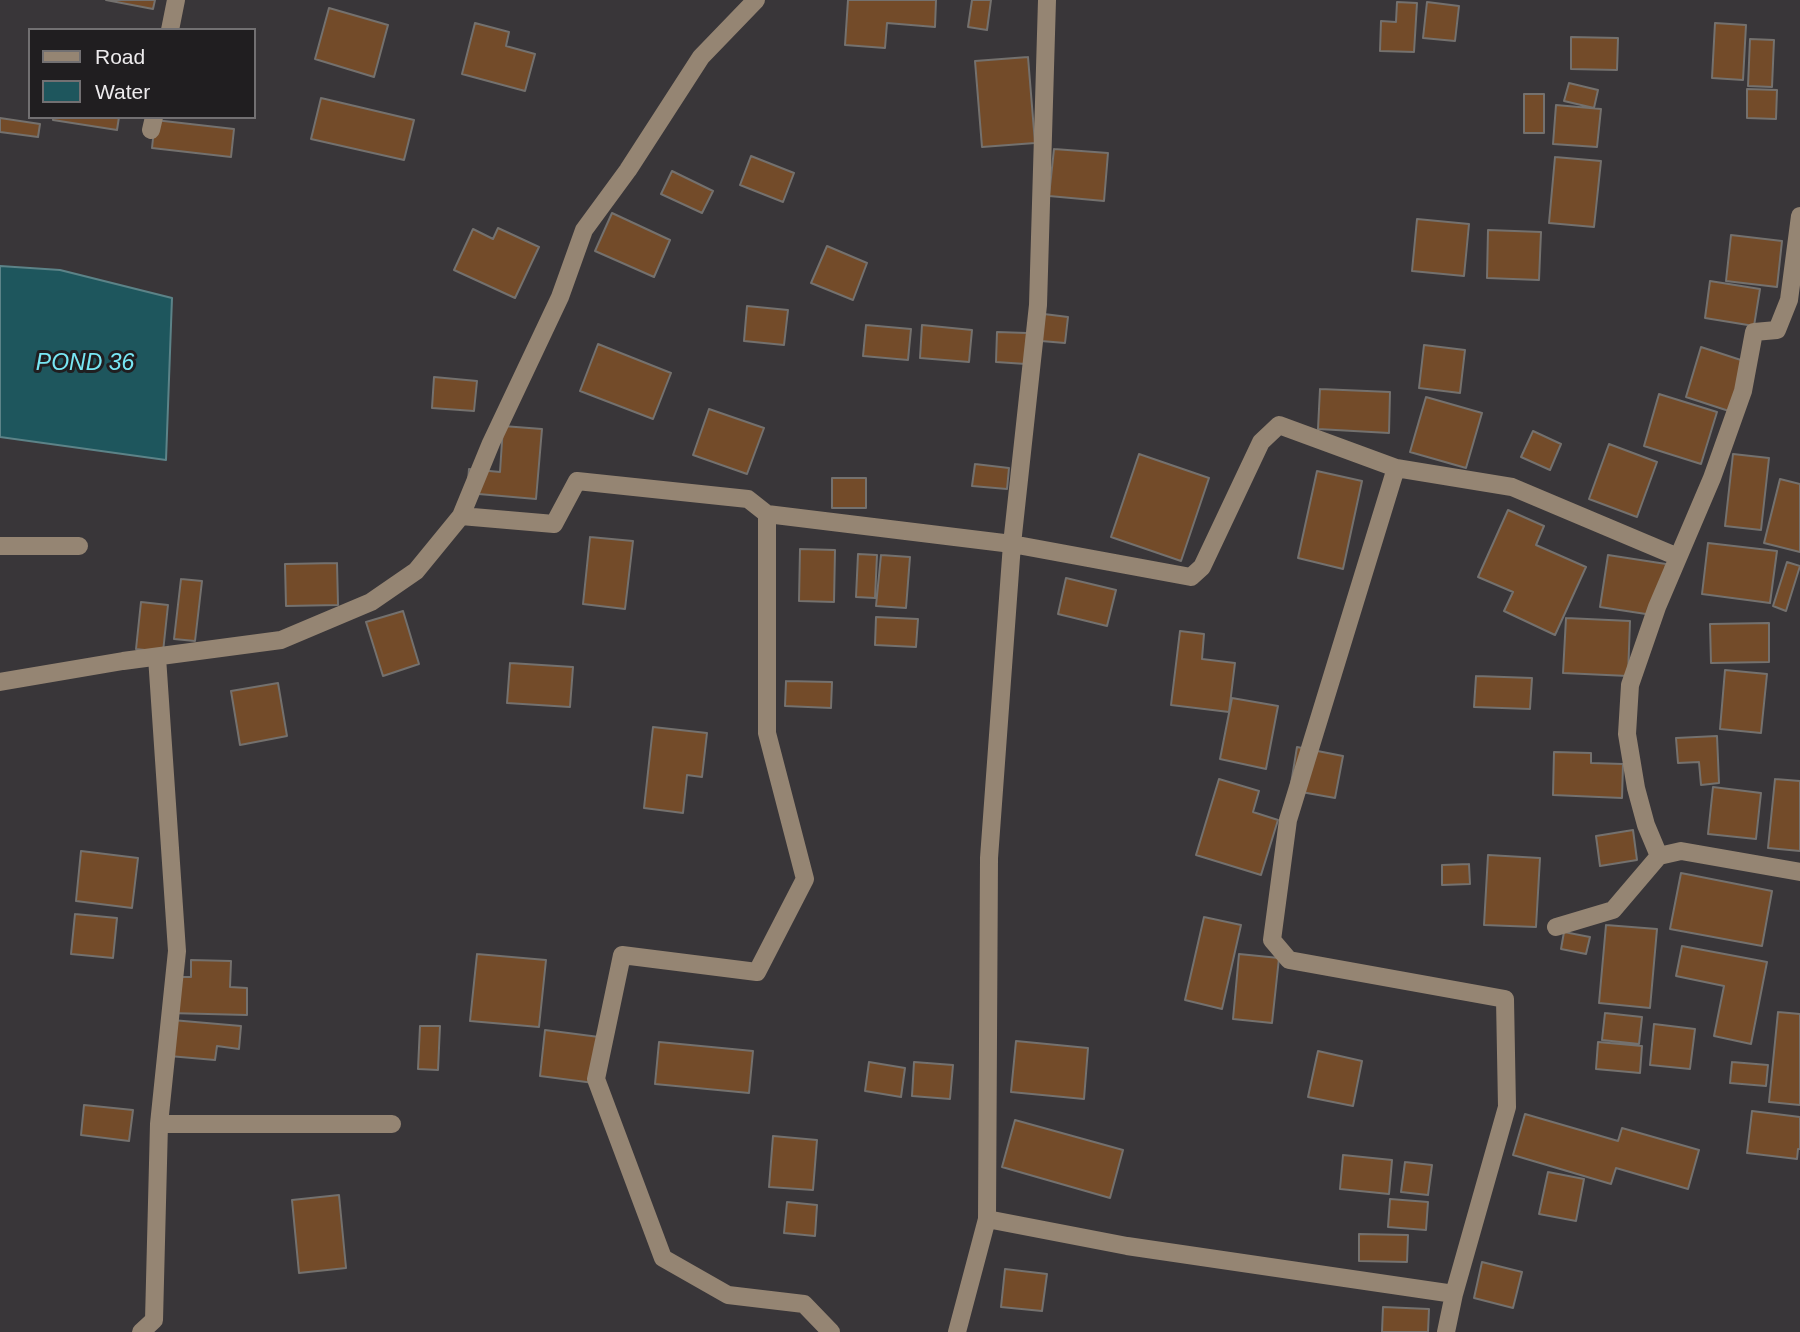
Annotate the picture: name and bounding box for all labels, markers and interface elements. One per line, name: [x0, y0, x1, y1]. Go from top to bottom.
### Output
legend: [28, 28, 256, 119]
text: Road: [95, 45, 145, 68]
text: Water: [95, 80, 150, 103]
water label: POND 36: [36, 350, 134, 378]

